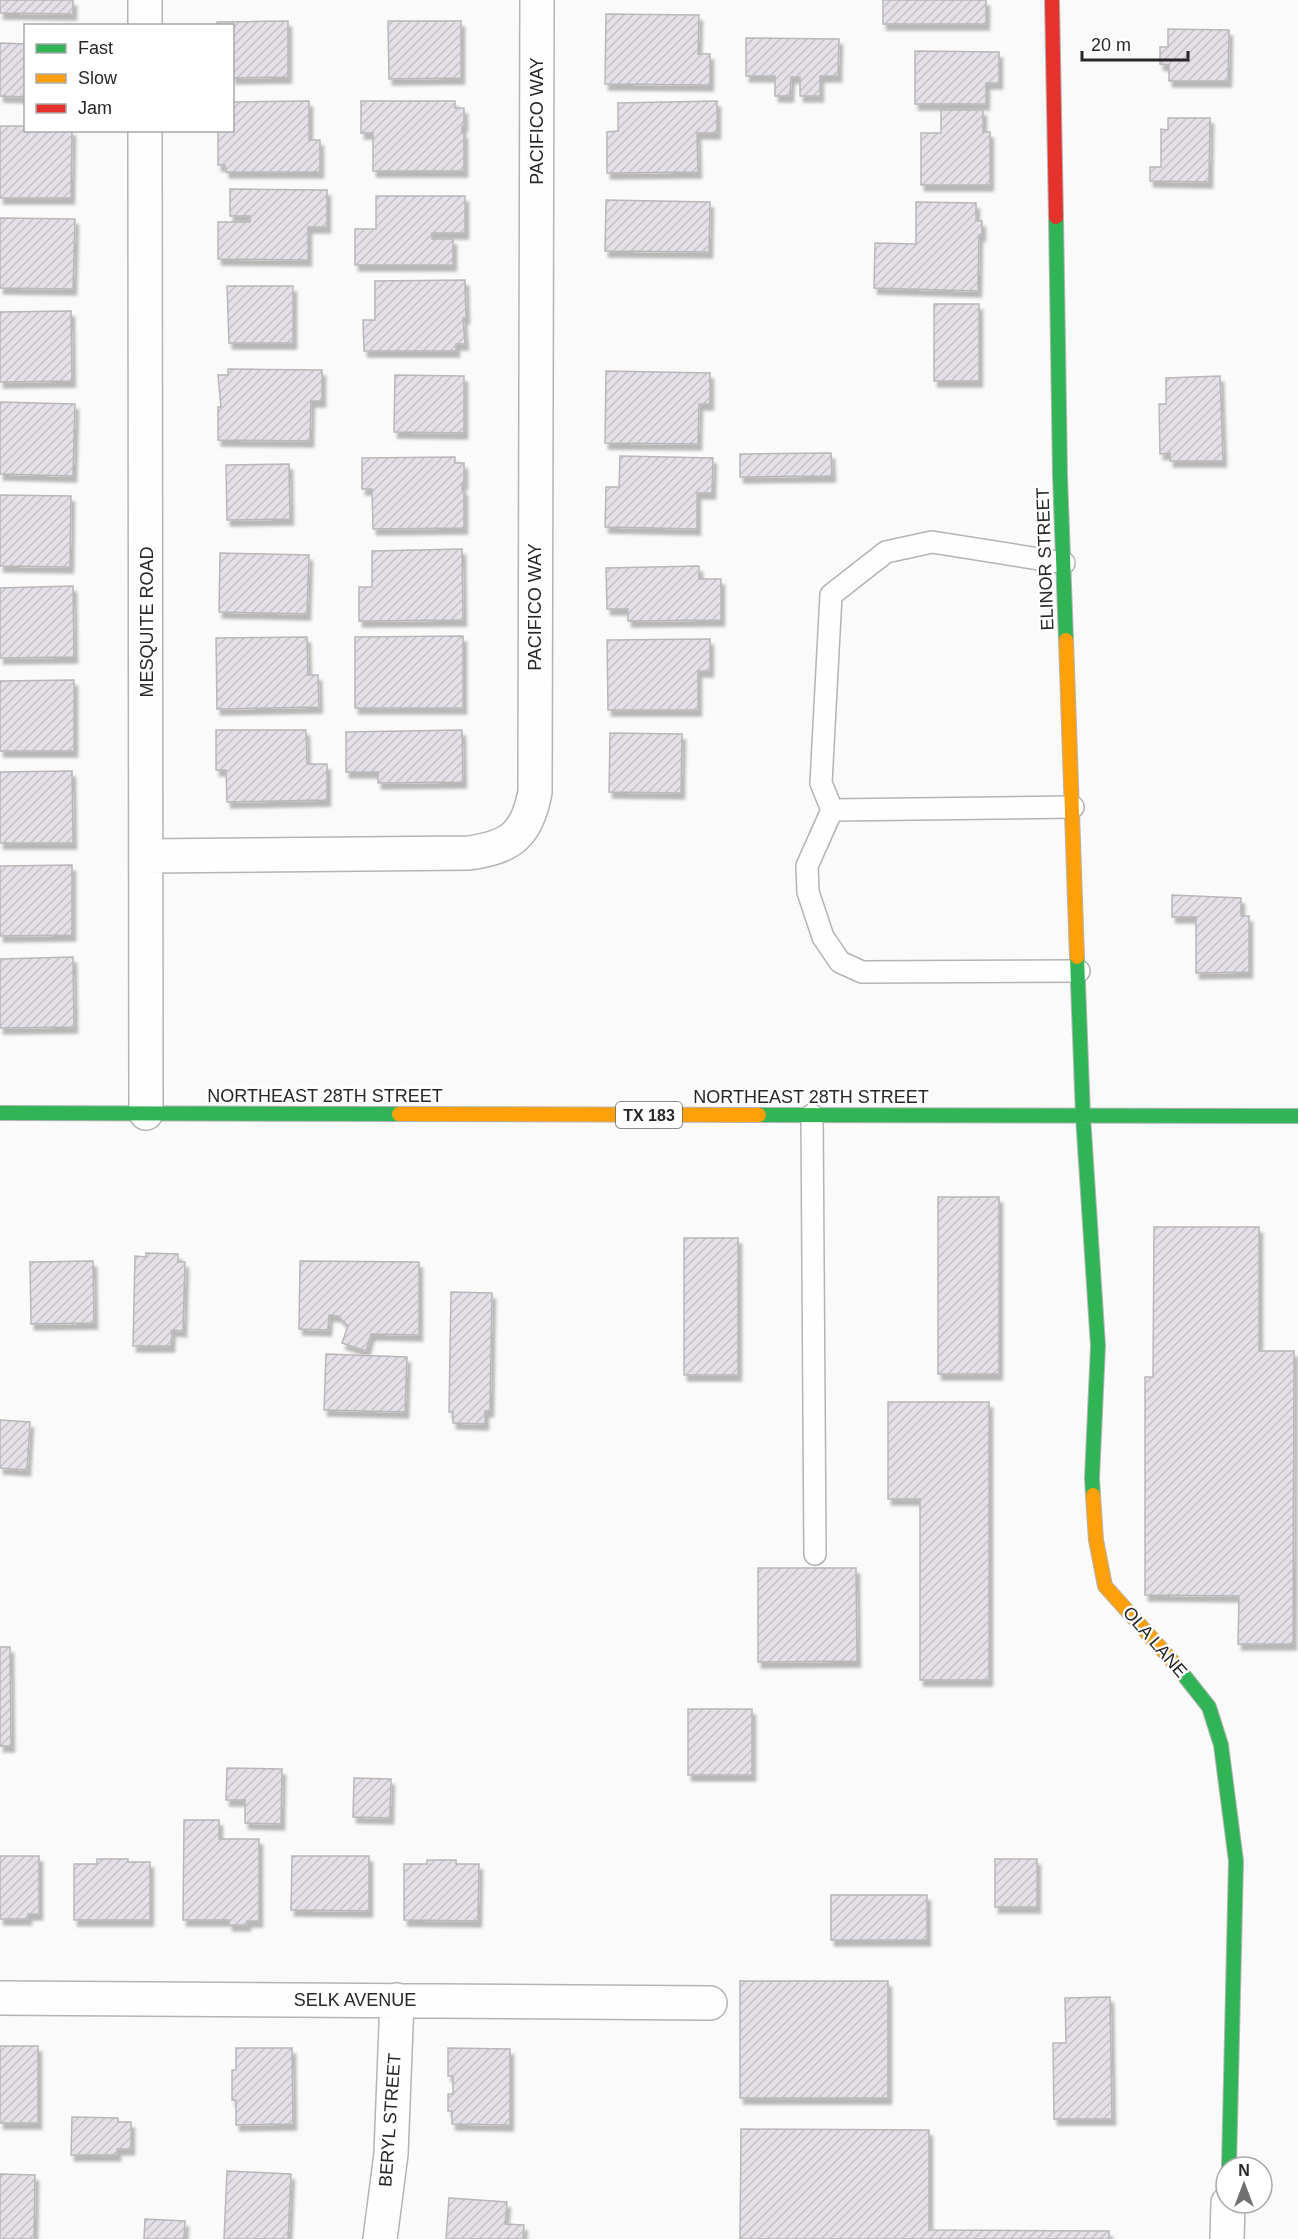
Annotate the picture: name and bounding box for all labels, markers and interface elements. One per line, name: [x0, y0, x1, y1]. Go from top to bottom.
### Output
legend: [24, 24, 234, 132]
scale bar: [1082, 24, 1188, 62]
text: 20 m: [1091, 35, 1131, 55]
text: Fast: [78, 38, 113, 58]
street label: PACIFICO WAY: [527, 57, 547, 185]
text: Slow: [78, 68, 118, 88]
text: Jam: [78, 98, 112, 118]
street label: ELINOR STREET: [1033, 487, 1057, 631]
street label: PACIFICO WAY: [525, 543, 545, 671]
street label: MESQUITE ROAD: [137, 546, 157, 698]
street label: NORTHEAST 28TH STREET: [207, 1086, 443, 1106]
street label: NORTHEAST 28TH STREET: [693, 1087, 929, 1107]
road number: TX 183: [616, 1102, 682, 1128]
street label: OLA LANE: [1119, 1603, 1191, 1681]
street label: SELK AVENUE: [294, 1990, 416, 2010]
street label: BERYL STREET: [375, 2052, 405, 2188]
north arrow: [1214, 2155, 1274, 2215]
text: N: [1238, 2162, 1250, 2179]

